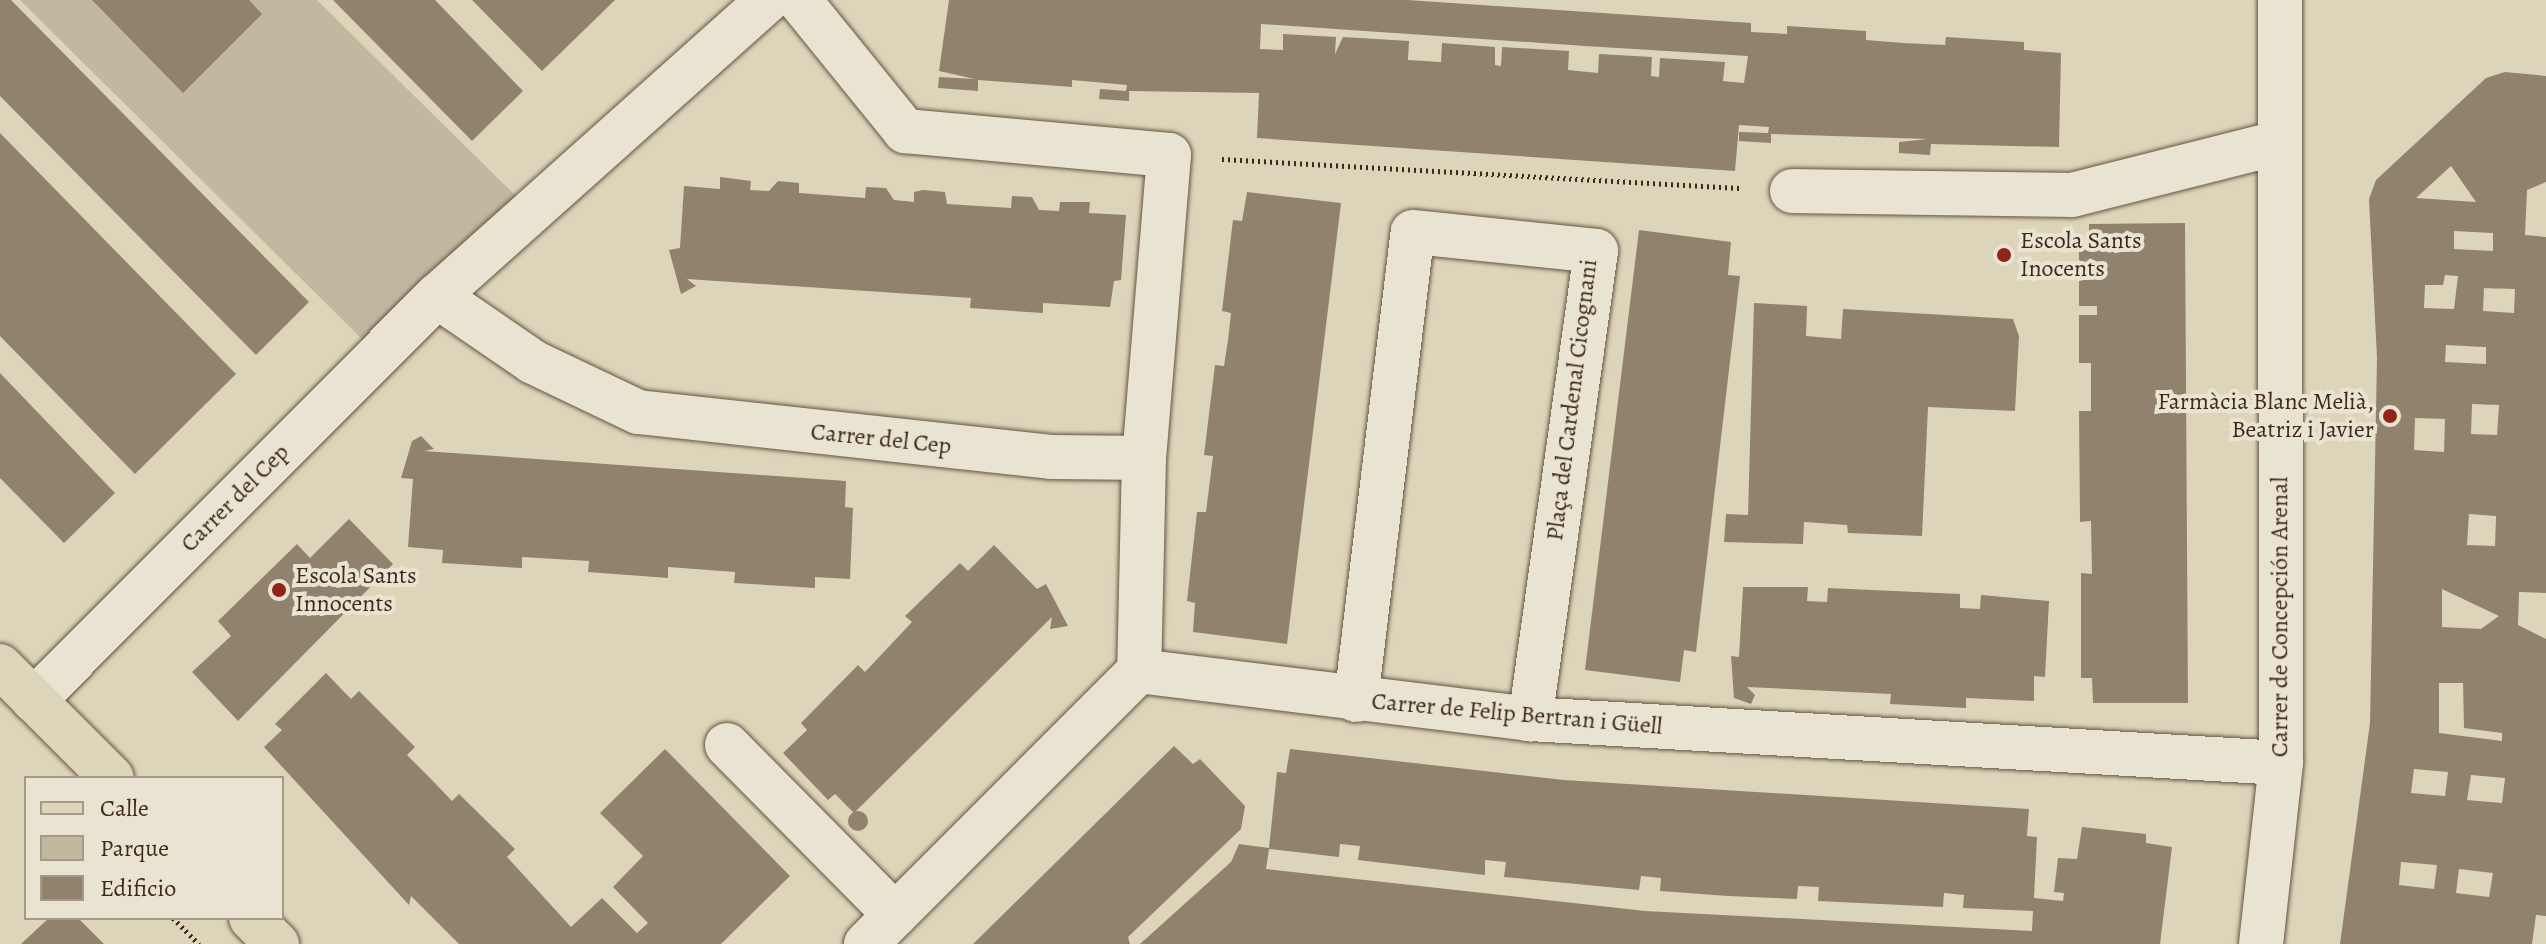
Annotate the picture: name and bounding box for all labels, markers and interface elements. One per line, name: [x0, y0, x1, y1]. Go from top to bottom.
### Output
place label: Escola Sants Inocents: [2020, 227, 2142, 283]
marker: Escola Sants Inocents: [1995, 246, 2013, 264]
street label: Plaça del Cardenal Cicognani: [1540, 258, 1604, 542]
place label: Farmàcia Blanc Melià, Beatriz i Javier: [2157, 388, 2374, 444]
marker: Farmàcia Blanc Melià, Beatriz i Javier: [2381, 407, 2399, 425]
street label: Carrer del Cep: [809, 417, 953, 461]
street label: Carrer del Cep: [175, 438, 295, 558]
street label: Carrer de Concepción Arenal: [2266, 477, 2294, 757]
place label: Escola Sants Innocents: [295, 562, 417, 618]
marker: Escola Sants Innocents: [270, 581, 288, 599]
street label: Carrer de Felip Bertran i Güell: [1370, 687, 1664, 741]
legend: [24, 776, 284, 920]
text: Calle: [100, 792, 149, 824]
text: Parque: [100, 832, 169, 864]
text: Edificio: [100, 872, 176, 904]

